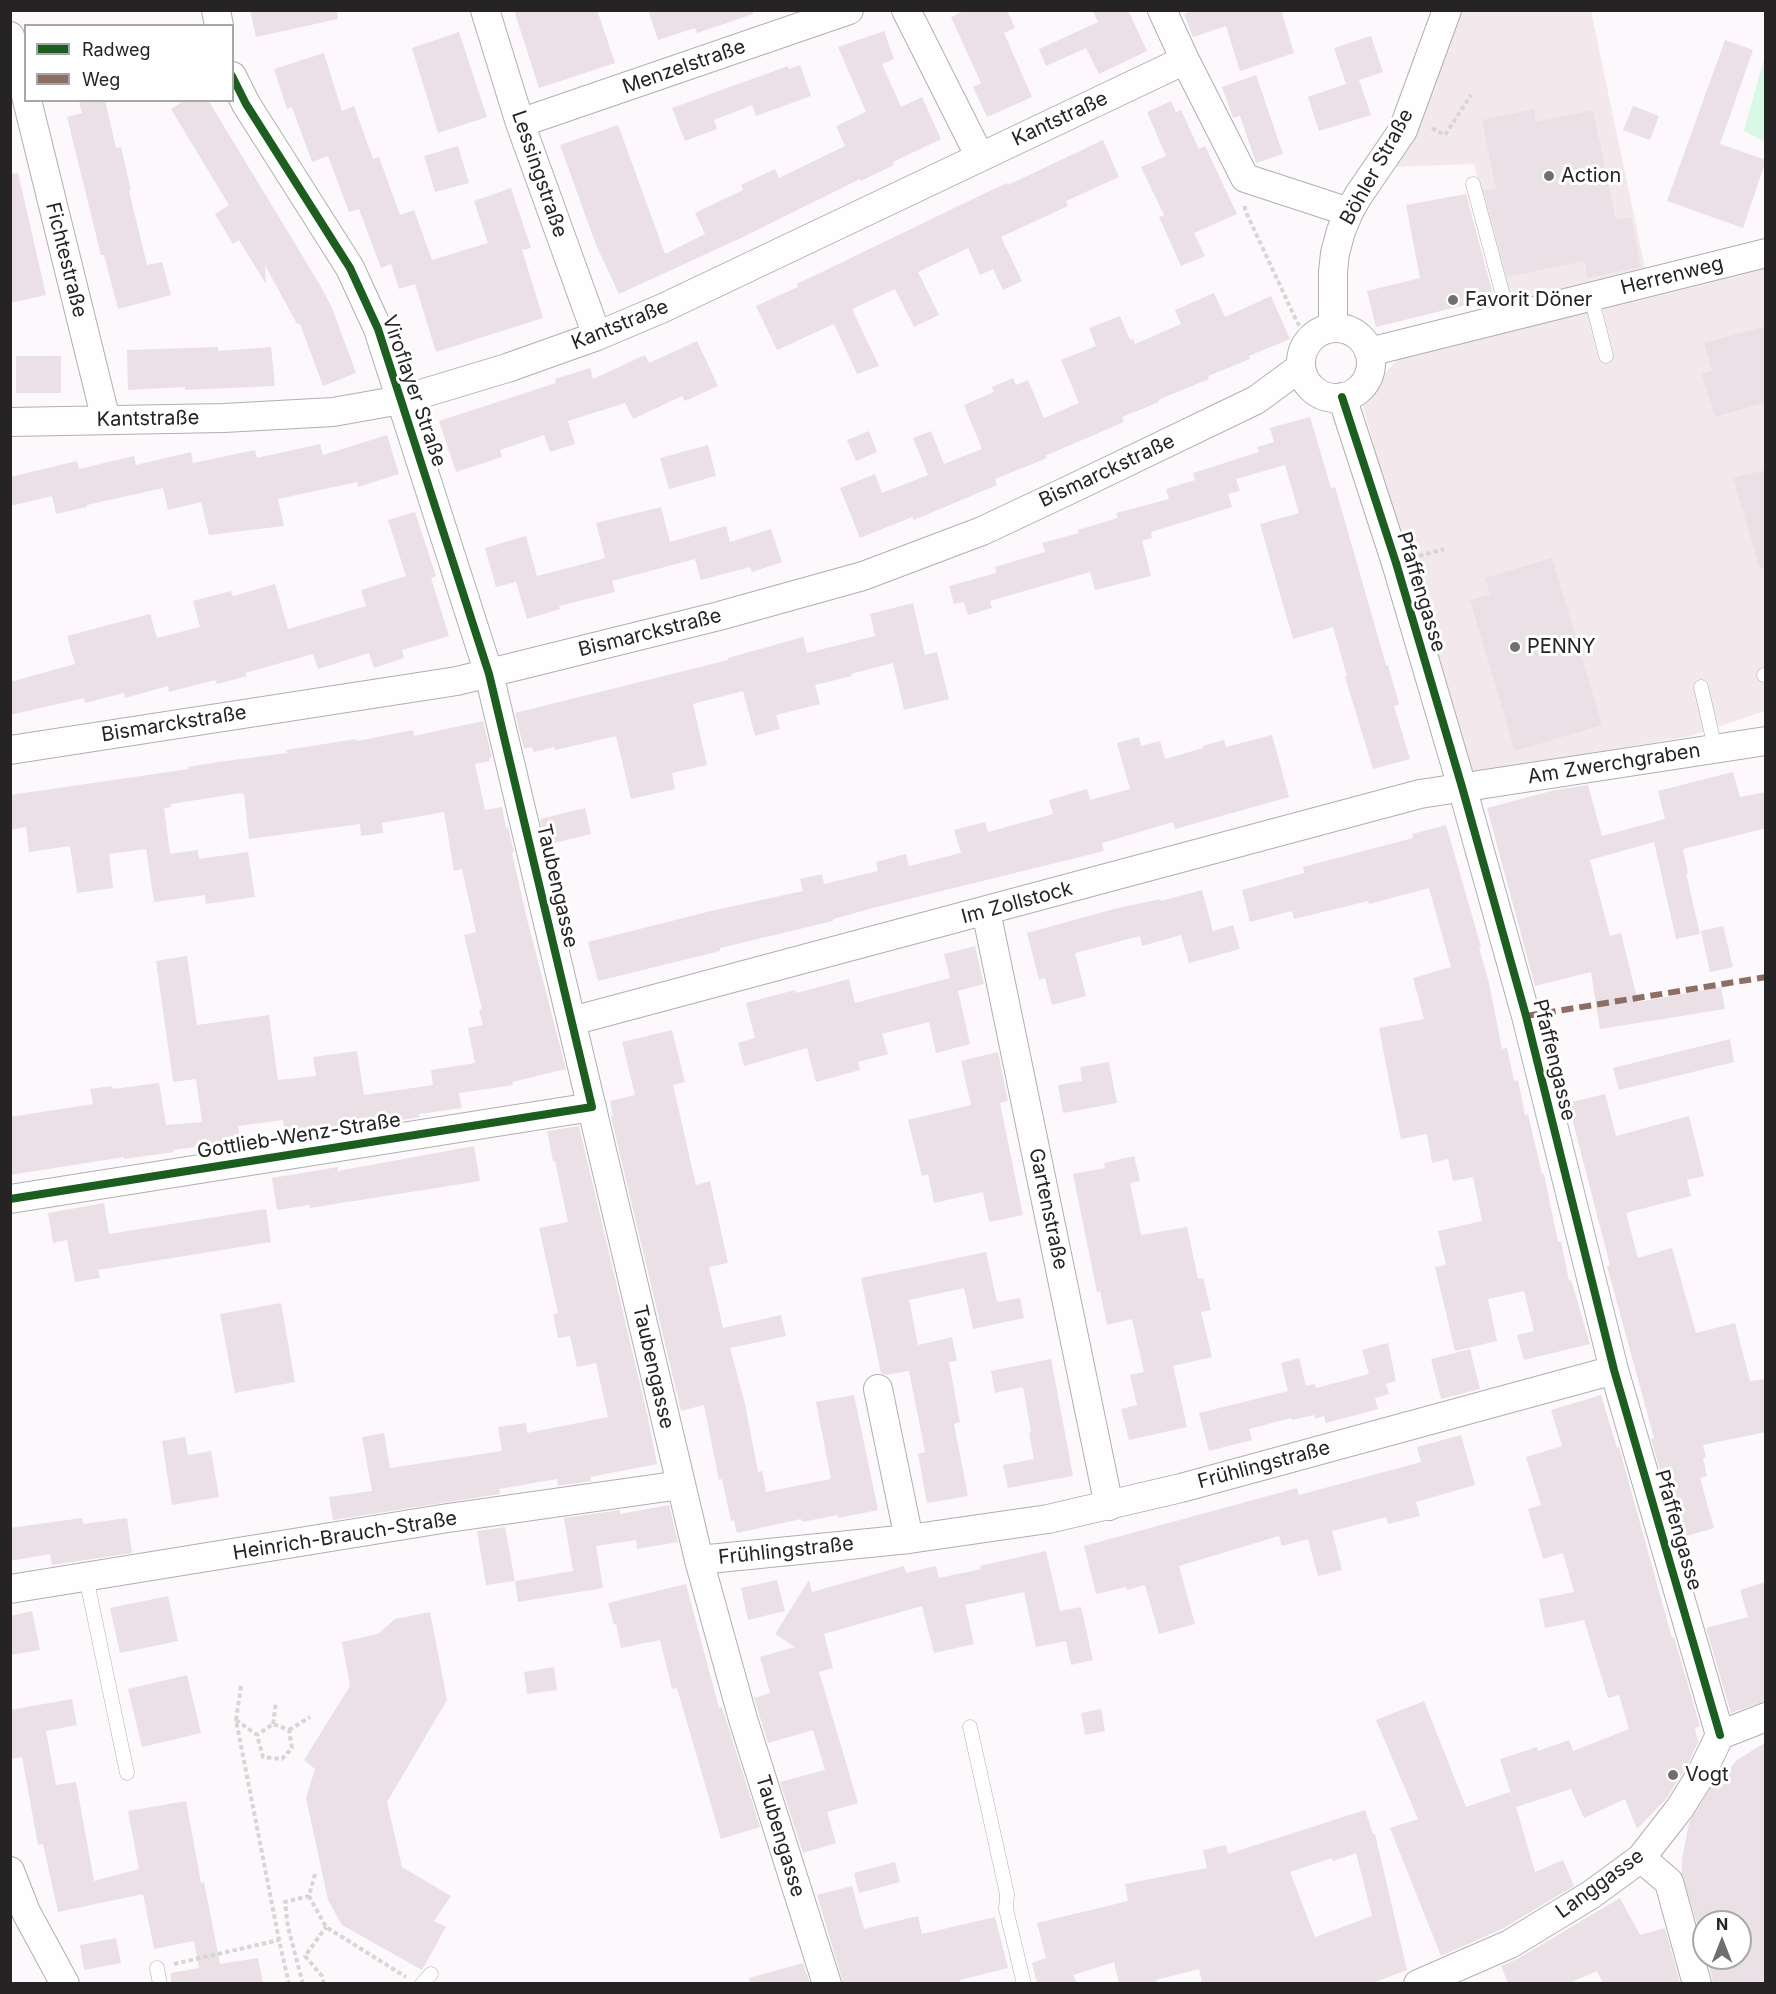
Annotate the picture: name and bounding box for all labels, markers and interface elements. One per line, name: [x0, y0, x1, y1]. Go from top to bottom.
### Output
legend: [24, 24, 234, 102]
street label: Menzelstraße: [619, 35, 749, 99]
text: Radweg: [82, 39, 151, 60]
text: Weg: [82, 69, 120, 90]
street label: Kantstraße: [1008, 86, 1112, 152]
street label: Böhler Straße: [1335, 105, 1419, 229]
street label: Lessingstraße: [506, 107, 572, 241]
place label: Action: [1561, 164, 1621, 188]
marker: Action: [1542, 169, 1556, 183]
street label: Fichtestraße: [40, 200, 92, 320]
street label: Herrenweg: [1618, 252, 1726, 300]
place label: Favorit Döner: [1465, 288, 1592, 312]
marker: Favorit Döner: [1446, 293, 1460, 307]
street label: Kantstraße: [568, 295, 672, 355]
street label: Viroflayer Straße: [377, 312, 451, 470]
street label: Kantstraße: [96, 406, 200, 432]
street label: Bismarckstraße: [1035, 429, 1179, 513]
street label: Pfaffengasse: [1391, 529, 1451, 655]
street label: Bismarckstraße: [576, 604, 724, 662]
place label: PENNY: [1527, 635, 1596, 659]
marker: PENNY: [1508, 640, 1522, 654]
street label: Bismarckstraße: [100, 701, 248, 747]
street label: Am Zwerchgraben: [1526, 739, 1702, 789]
street label: Taubengasse: [531, 822, 583, 950]
street label: Im Zollstock: [959, 877, 1075, 929]
street label: Pfaffengasse: [1527, 997, 1581, 1123]
street label: Gottlieb-Wenz-Straße: [195, 1108, 403, 1164]
street label: Gartenstraße: [1023, 1146, 1073, 1272]
street label: Taubengasse: [627, 1303, 679, 1431]
street label: Frühlingstraße: [1195, 1436, 1333, 1494]
street label: Pfaffengasse: [1649, 1467, 1707, 1593]
street label: Heinrich-Brauch-Straße: [231, 1506, 459, 1566]
street label: Frühlingstraße: [717, 1532, 855, 1570]
place label: Vogt: [1685, 1763, 1729, 1787]
marker: Vogt: [1666, 1768, 1680, 1782]
street label: Taubengasse: [750, 1772, 810, 1900]
street label: Langgasse: [1551, 1844, 1649, 1924]
north arrow: [1692, 1910, 1752, 1970]
text: N: [1716, 1914, 1728, 1934]

